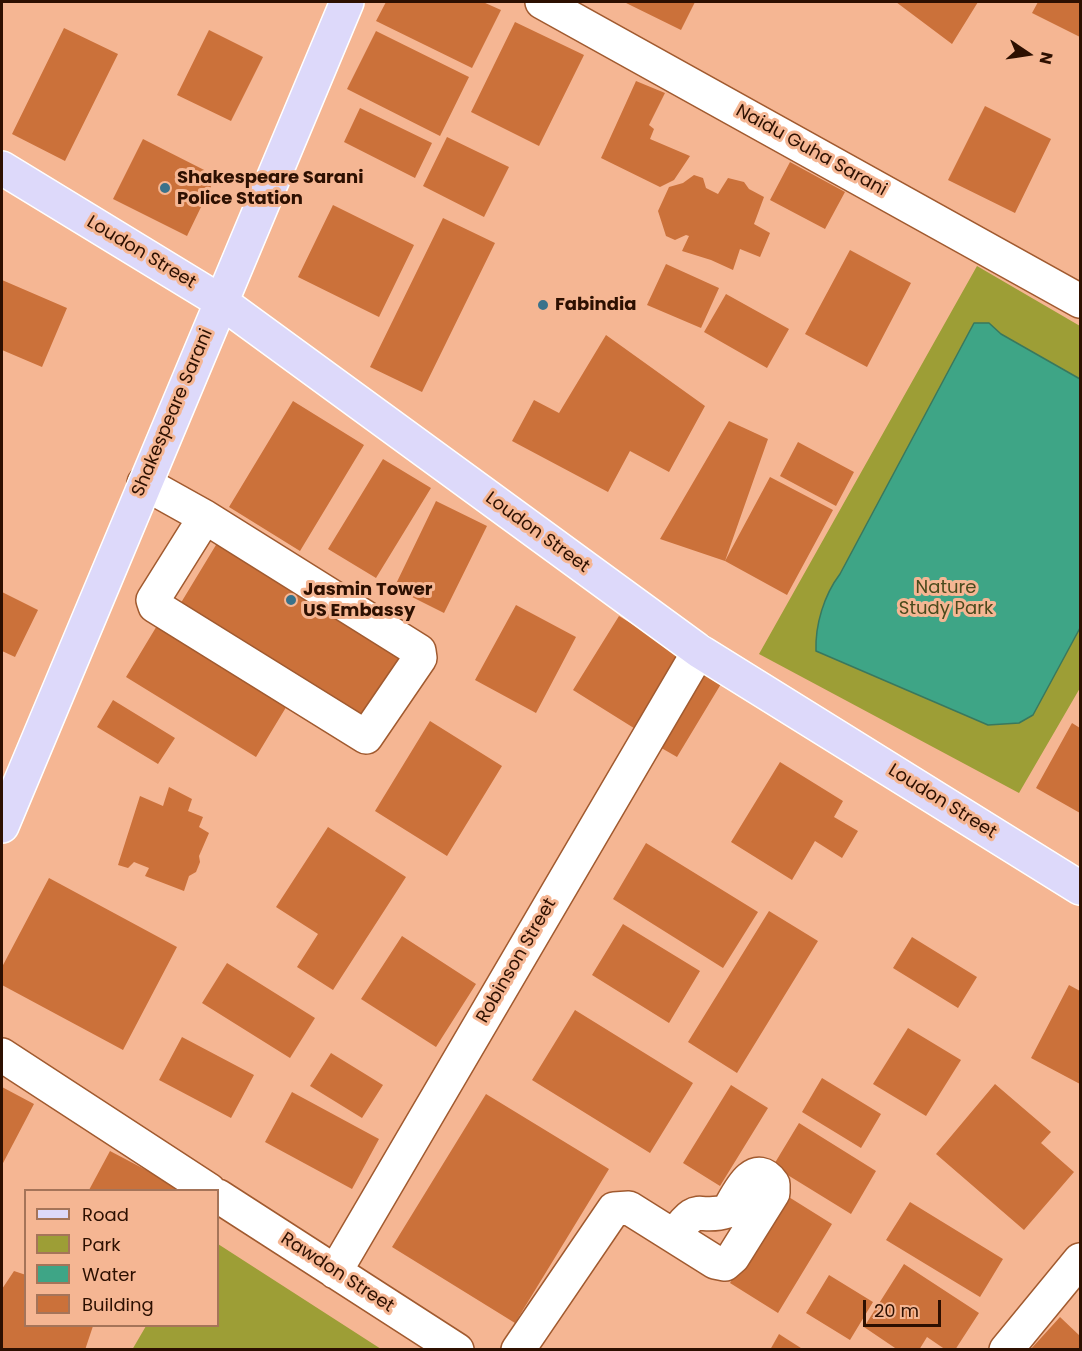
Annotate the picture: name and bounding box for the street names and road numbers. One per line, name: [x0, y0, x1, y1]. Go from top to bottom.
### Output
street label: Naidu Guha Sarani: [732, 101, 890, 201]
street label: Loudon Street: [82, 212, 200, 294]
street label: Shakespeare Sarani: [128, 326, 218, 500]
street label: Loudon Street: [481, 488, 593, 578]
street label: Loudon Street: [884, 760, 1000, 844]
street label: Robinson Street: [473, 895, 561, 1027]
street label: Rawdon Street: [276, 1228, 398, 1318]

